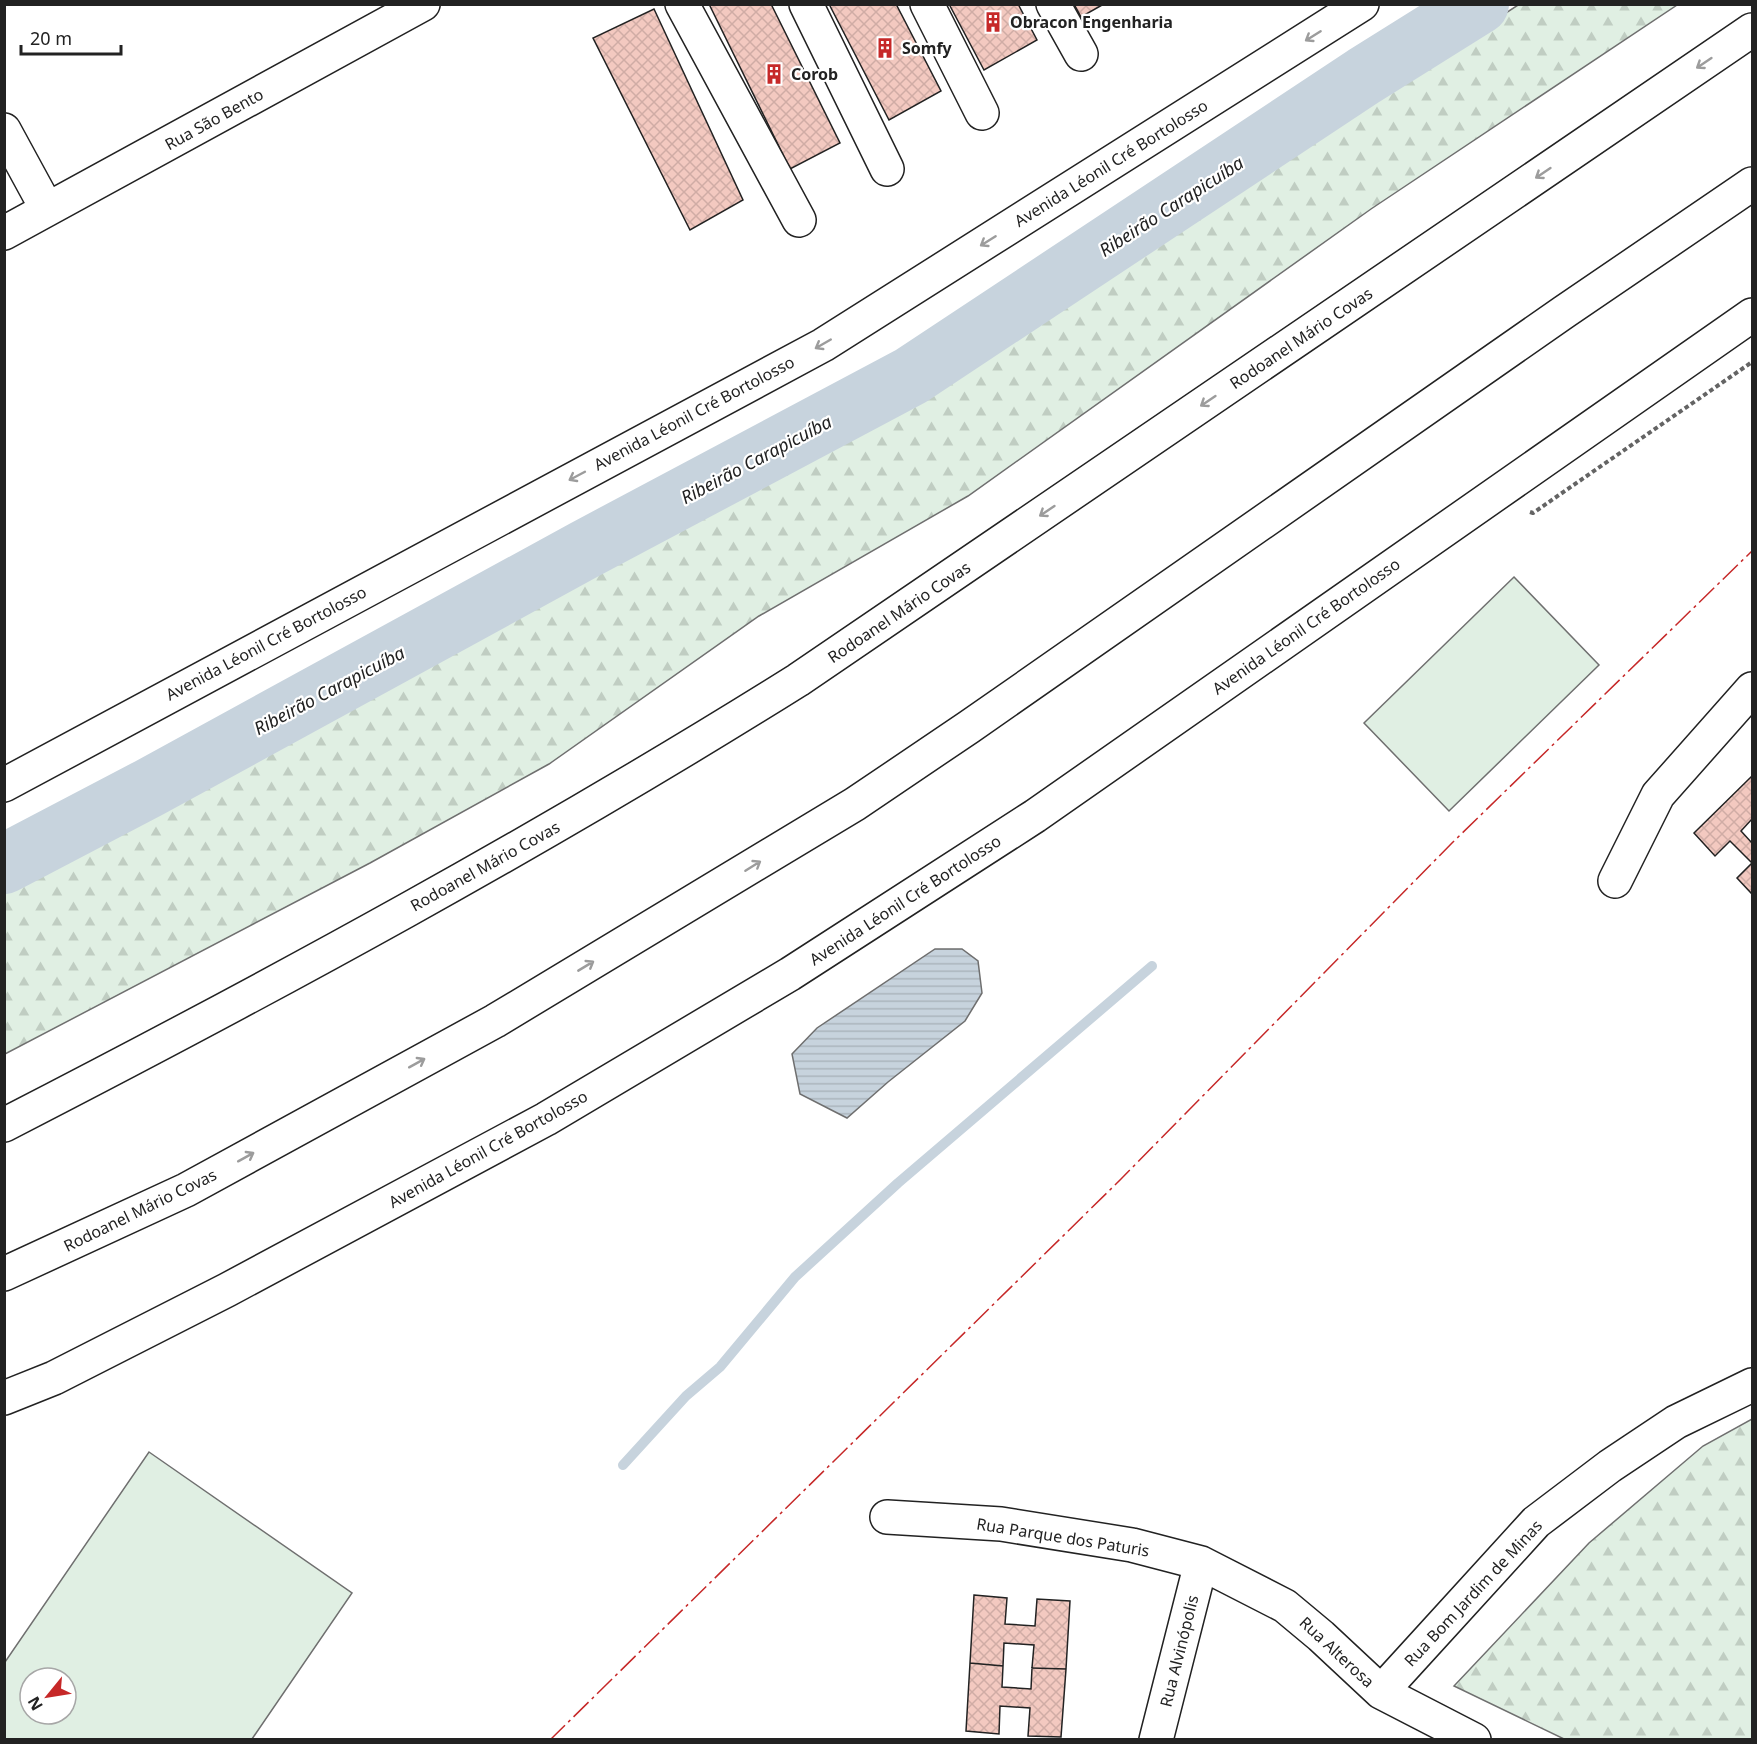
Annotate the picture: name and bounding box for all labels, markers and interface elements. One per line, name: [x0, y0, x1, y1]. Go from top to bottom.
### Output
building icon: Obracon Engenharia: [981, 10, 1005, 34]
place label: Obracon Engenharia: [1010, 11, 1173, 33]
scale bar: [21, 18, 122, 56]
text: 20 m: [30, 26, 72, 50]
one-way arrow: [1304, 29, 1321, 42]
building icon: Somfy: [873, 36, 897, 60]
place label: Somfy: [902, 37, 953, 59]
one-way arrow: [1696, 57, 1713, 69]
building icon: Corob: [762, 62, 786, 86]
place label: Corob: [791, 63, 838, 85]
street label: Rua São Bento: [161, 83, 267, 155]
street label: Avenida Léonil Cré Bortolosso: [1010, 94, 1212, 232]
water label: Ribeirão Carapicuíba: [1094, 150, 1248, 262]
one-way arrow: [1535, 167, 1552, 179]
one-way arrow: [980, 235, 997, 247]
street label: Rodoanel Mário Covas: [1225, 282, 1377, 394]
one-way arrow: [815, 339, 832, 351]
street label: Avenida Léonil Cré Bortolosso: [590, 351, 798, 475]
one-way arrow: [1201, 395, 1217, 407]
water label: Ribeirão Carapicuíba: [676, 409, 836, 509]
one-way arrow: [569, 470, 586, 482]
one-way arrow: [1039, 505, 1056, 517]
street label: Avenida Léonil Cré Bortolosso: [1208, 553, 1404, 699]
street label: Rodoanel Mário Covas: [823, 556, 975, 668]
street label: Avenida Léonil Cré Bortolosso: [162, 581, 370, 705]
water label: Ribeirão Carapicuíba: [249, 640, 409, 740]
street label: Rodoanel Mário Covas: [406, 816, 564, 916]
street label: Avenida Léonil Cré Bortolosso: [805, 830, 1005, 970]
one-way arrow: [744, 860, 761, 872]
one-way arrow: [577, 960, 594, 972]
one-way arrow: [408, 1057, 425, 1069]
street label: Avenida Léonil Cré Bortolosso: [385, 1085, 591, 1213]
one-way arrow: [237, 1151, 254, 1163]
street label: Rodoanel Mário Covas: [60, 1163, 220, 1257]
street label: Rua Parque dos Paturis: [975, 1512, 1151, 1562]
street label: Rua Bom Jardim de Minas: [1399, 1515, 1547, 1671]
street label: Rua Alvinópolis: [1154, 1593, 1204, 1709]
street label: Rua Alterosa: [1295, 1612, 1379, 1692]
north arrow: [18, 1666, 78, 1726]
text: N: [22, 1692, 48, 1715]

